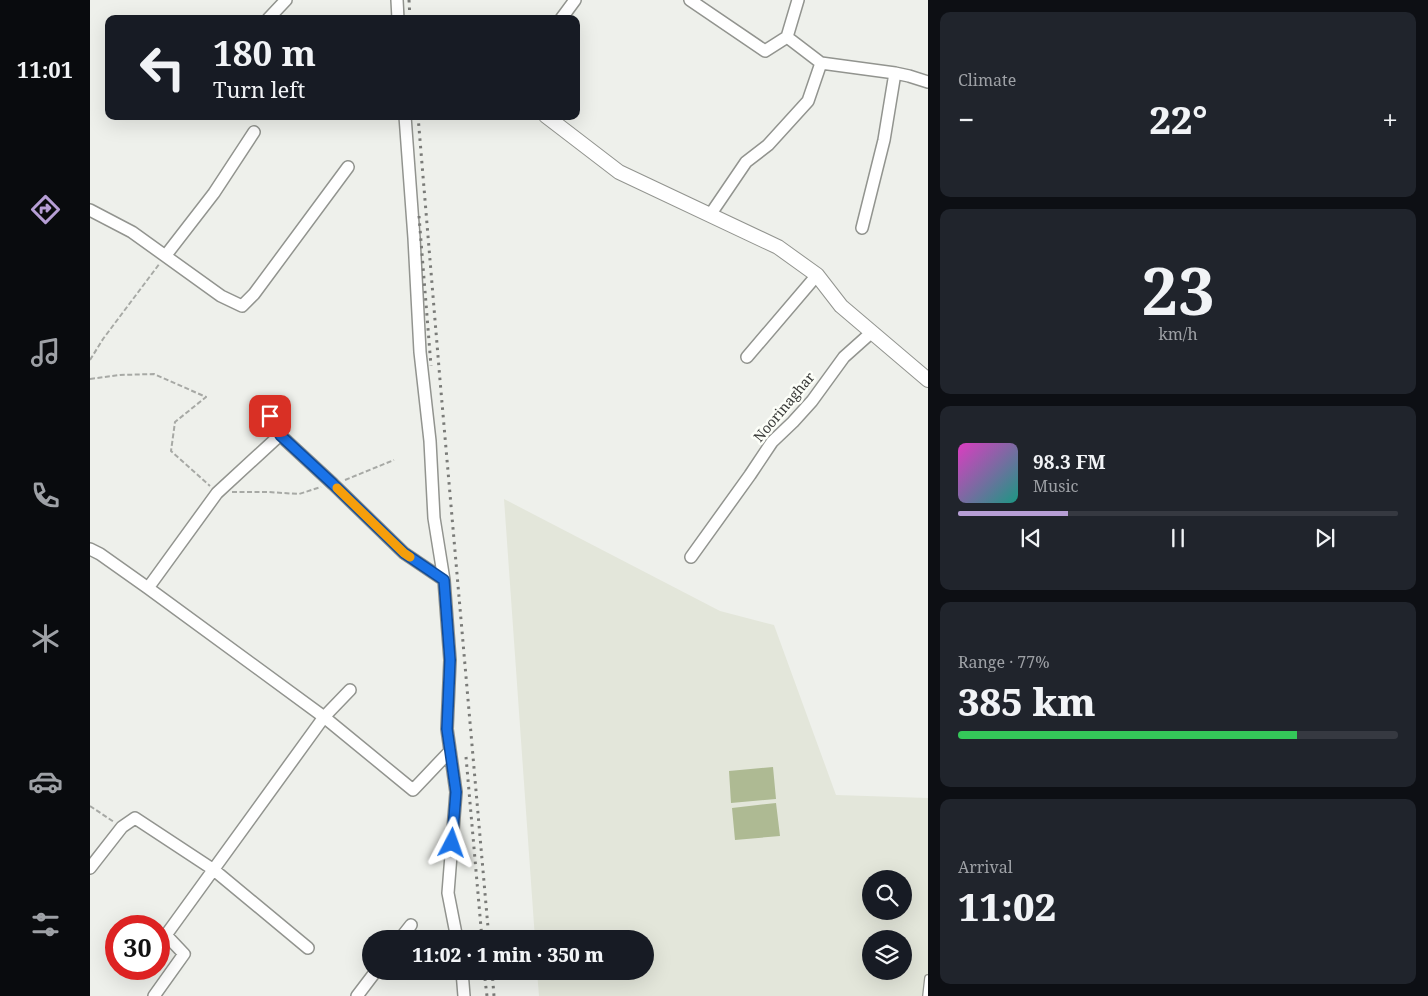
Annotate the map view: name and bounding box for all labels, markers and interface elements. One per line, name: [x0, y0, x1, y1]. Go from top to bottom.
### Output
text: 180 m: [213, 29, 316, 76]
icon: left: [130, 35, 195, 100]
text: 11:01: [17, 54, 73, 84]
text: Climate: [958, 69, 1016, 91]
text: Turn left: [213, 74, 305, 104]
text: 22°: [1149, 93, 1207, 145]
text: −: [958, 100, 974, 138]
text: +: [1382, 100, 1398, 138]
icon: directions: [28, 192, 63, 227]
text: 23: [1141, 246, 1215, 334]
text: km/h: [1158, 323, 1198, 345]
icon: music: [28, 335, 63, 370]
street label: Noorinaghar: [749, 367, 819, 446]
pin: [249, 395, 291, 437]
icon: arrive: [256, 402, 284, 430]
text: 98.3 FM: [1033, 449, 1106, 475]
text: Music: [1033, 475, 1078, 497]
icon: phone: [28, 478, 63, 513]
icon: previous: [1017, 524, 1045, 552]
icon: pause: [1164, 524, 1192, 552]
icon: next: [1311, 524, 1339, 552]
icon: climate: [28, 621, 63, 656]
text: Range · 77%: [958, 651, 1050, 673]
text: 385 km: [958, 675, 1096, 727]
icon: car: [28, 764, 63, 799]
position arrow: [425, 816, 477, 868]
text: Arrival: [958, 856, 1013, 878]
map controls: [862, 870, 912, 980]
button: search: [862, 870, 912, 920]
text: 11:02: [958, 880, 1056, 932]
icon: filters: [28, 907, 63, 942]
speed limit sign: 30: [105, 915, 170, 980]
button: layers: [862, 930, 912, 980]
text: 11:02 · 1 min · 350 m: [412, 942, 604, 968]

